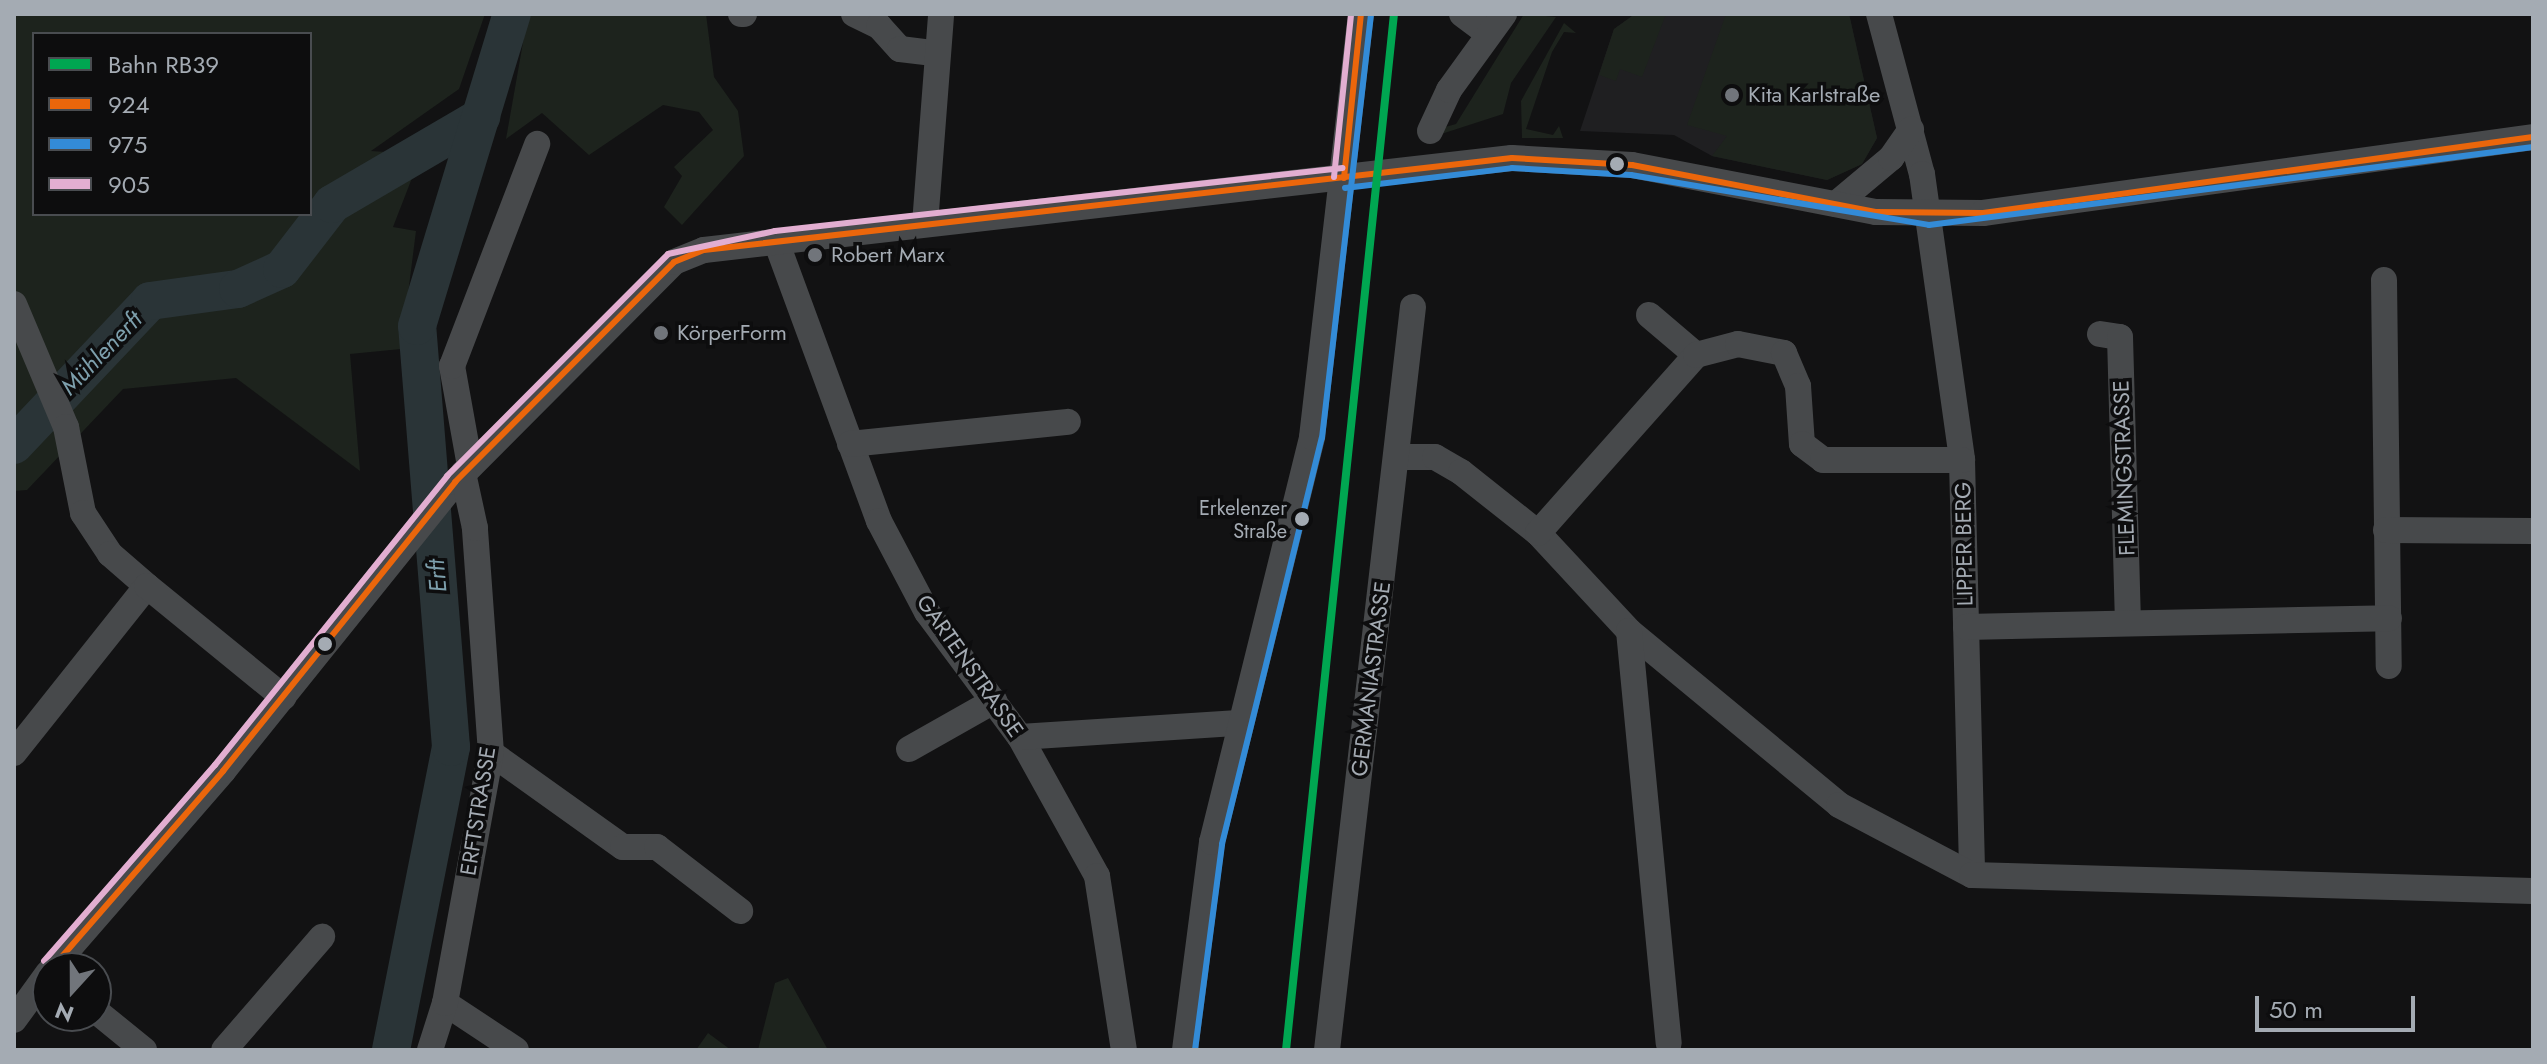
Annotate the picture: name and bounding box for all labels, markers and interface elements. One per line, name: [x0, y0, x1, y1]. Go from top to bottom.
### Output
legend: [32, 32, 312, 216]
text: Bahn RB39: [108, 47, 219, 82]
place label: Kita Karlstraße: [1748, 82, 1880, 108]
marker: Kita Karlstraße: [1723, 86, 1741, 104]
text: 924: [108, 87, 149, 122]
text: 975: [108, 127, 147, 162]
unlabelled marker: [1609, 156, 1625, 172]
text: 905: [108, 167, 150, 202]
place label: Robert Marx: [831, 242, 944, 268]
marker: Robert Marx: [806, 246, 824, 264]
water label: Mühlenerft: [54, 305, 148, 401]
place label: KörperForm: [677, 320, 787, 346]
marker: KörperForm: [652, 324, 670, 342]
street label: FLEMINGSTRASSE: [2108, 380, 2140, 556]
street label: LIPPER BERG: [1950, 482, 1978, 606]
place label: Erkelenzer Straße: [1199, 496, 1287, 543]
marker: Erkelenzer Straße: [1294, 511, 1310, 527]
water label: Erft: [421, 558, 453, 594]
street label: GERMANIASTRASSE: [1346, 580, 1396, 778]
street label: GARTENSTRASSE: [911, 590, 1029, 742]
unlabelled marker: [317, 636, 333, 652]
street label: ERFTSTRASSE: [455, 745, 501, 877]
north arrow: [32, 952, 112, 1032]
scale bar: [2259, 980, 2419, 1030]
text: 50 m: [2269, 992, 2323, 1027]
text: N: [50, 994, 78, 1031]

